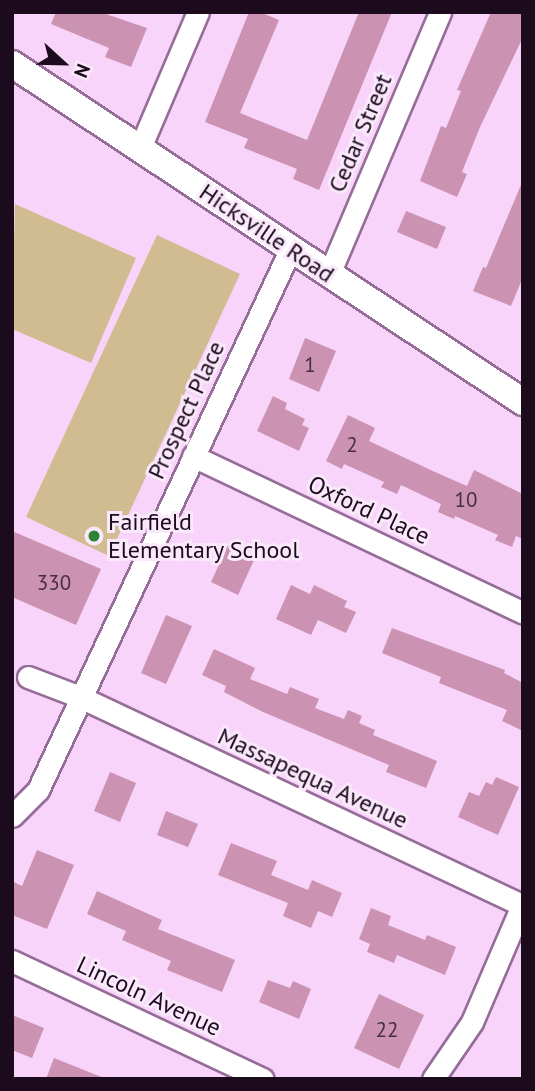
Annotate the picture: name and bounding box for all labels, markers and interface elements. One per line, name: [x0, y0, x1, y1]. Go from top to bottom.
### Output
north arrow: [28, 28, 98, 98]
text: N: [69, 61, 96, 81]
street label: Cedar Street: [322, 70, 398, 196]
street label: Hicksville Road: [194, 177, 340, 289]
street label: Prospect Place: [142, 336, 230, 484]
house number: 1: [304, 352, 316, 378]
house number: 2: [346, 432, 358, 458]
street label: Oxford Place: [304, 469, 434, 551]
house number: 10: [455, 487, 477, 513]
place label: Fairfield Elementary School: [108, 508, 300, 564]
marker: Fairfield Elementary School: [86, 528, 102, 544]
house number: 330: [37, 570, 71, 596]
street label: Massapequa Avenue: [213, 721, 413, 835]
street label: Lincoln Avenue: [72, 950, 226, 1042]
house number: 22: [376, 1017, 398, 1043]

